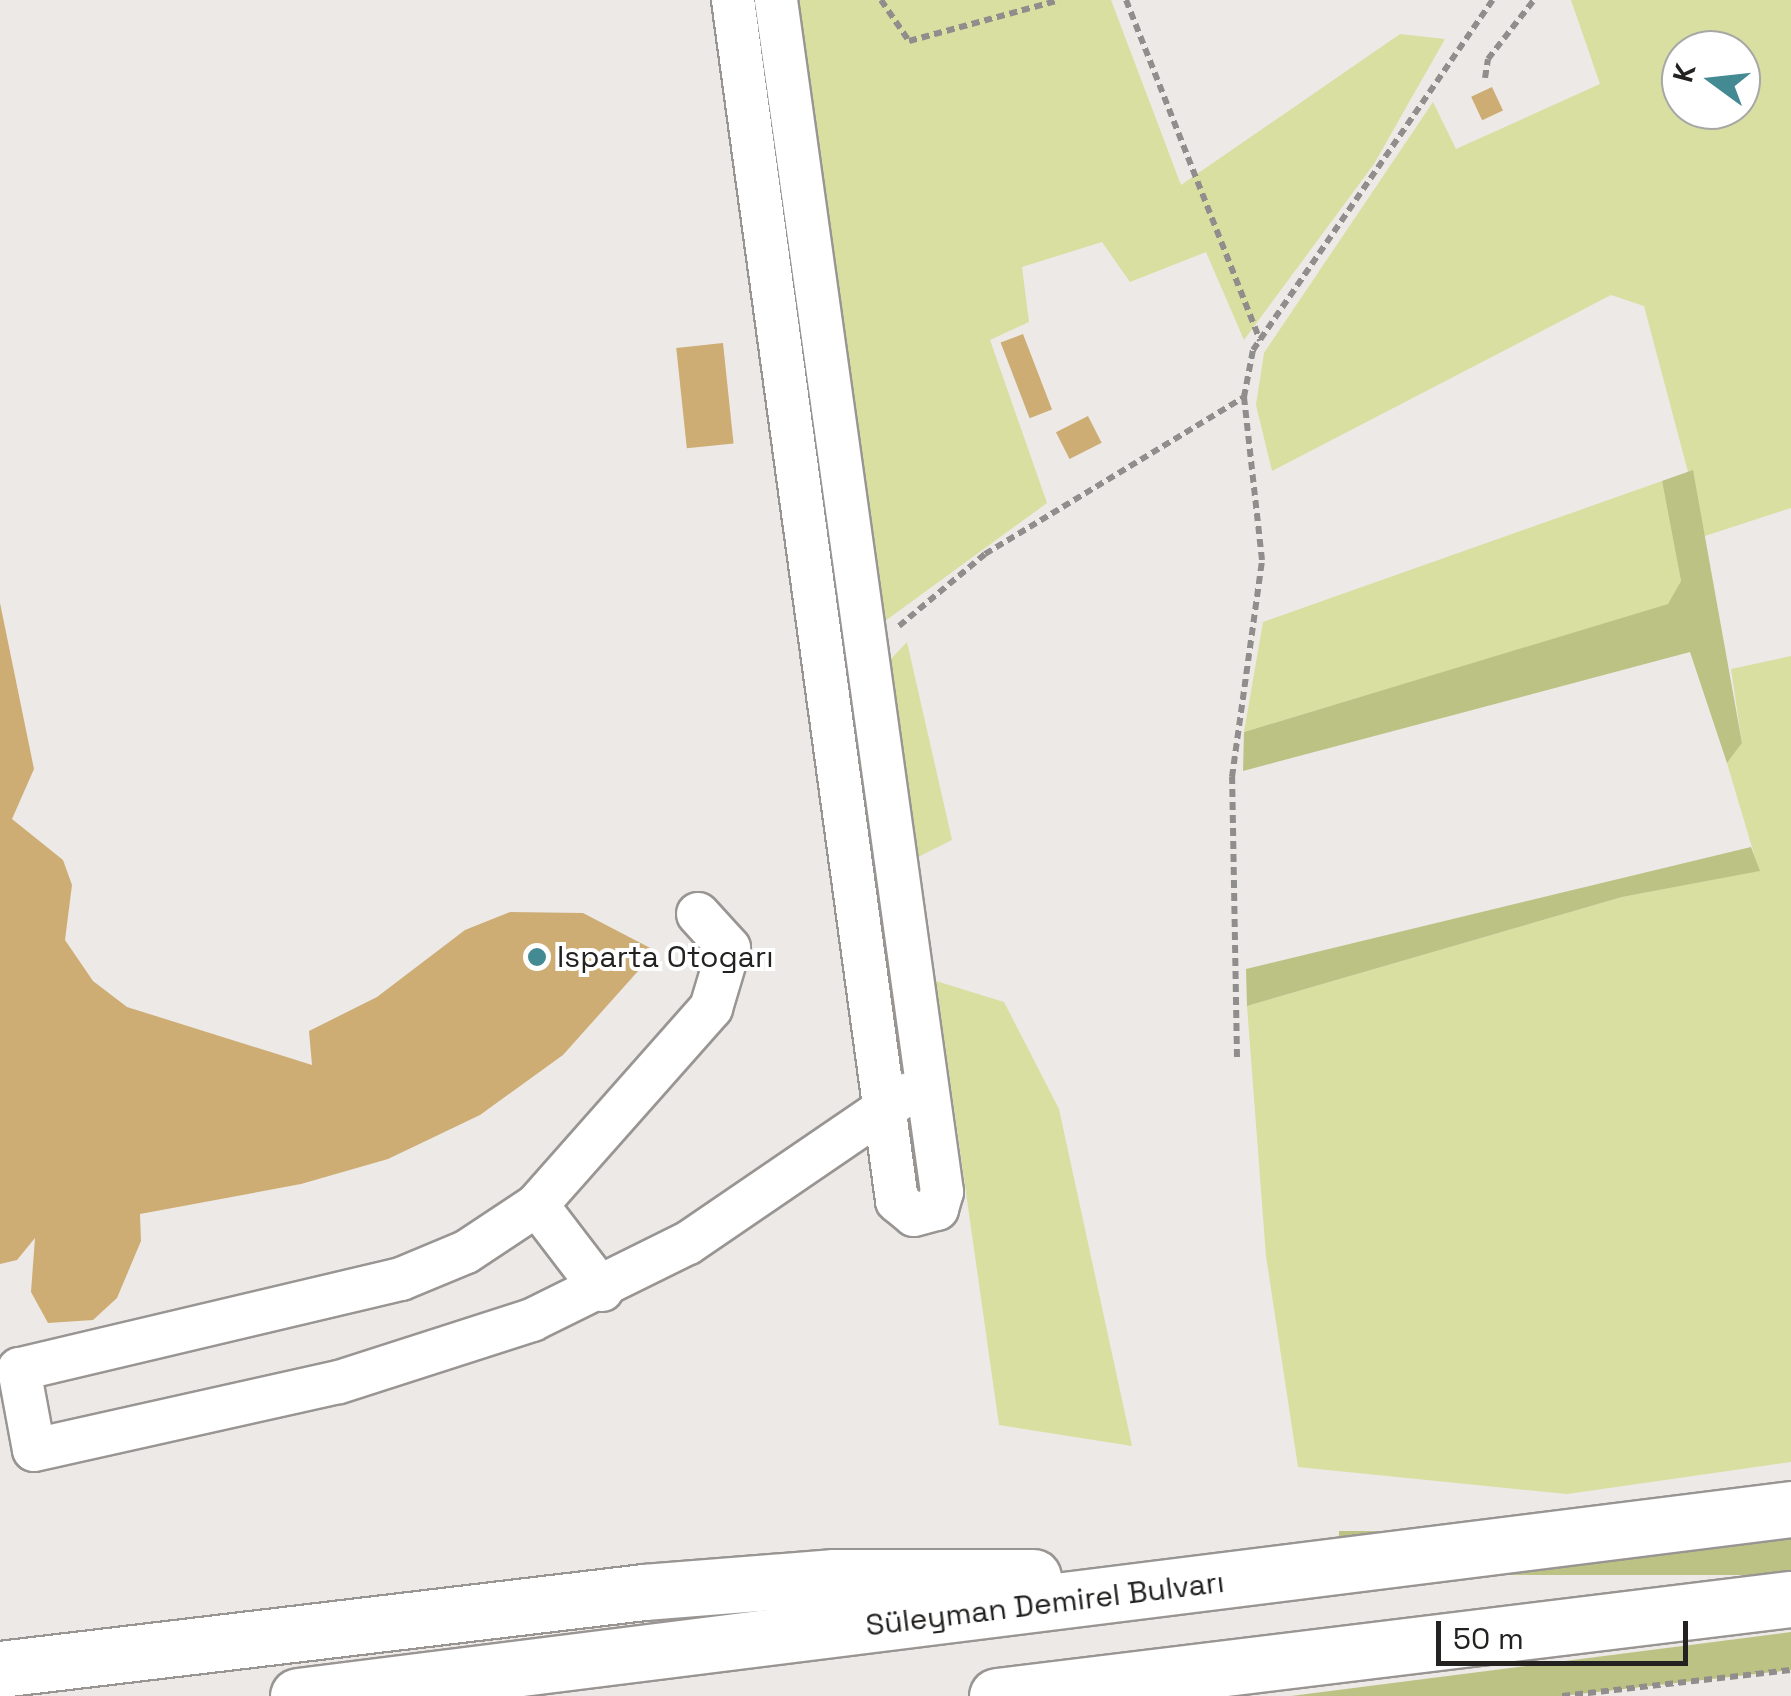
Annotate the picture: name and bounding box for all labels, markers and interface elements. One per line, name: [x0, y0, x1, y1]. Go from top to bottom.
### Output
north arrow: [1661, 30, 1761, 130]
text: K: [1664, 60, 1704, 86]
place label: Isparta Otogarı: [557, 939, 774, 975]
marker: Isparta Otogarı: [526, 946, 548, 968]
street label: Süleyman Demirel Bulvarı: [864, 1564, 1226, 1644]
scale bar: [1441, 1601, 1694, 1663]
text: 50 m: [1453, 1619, 1524, 1658]

